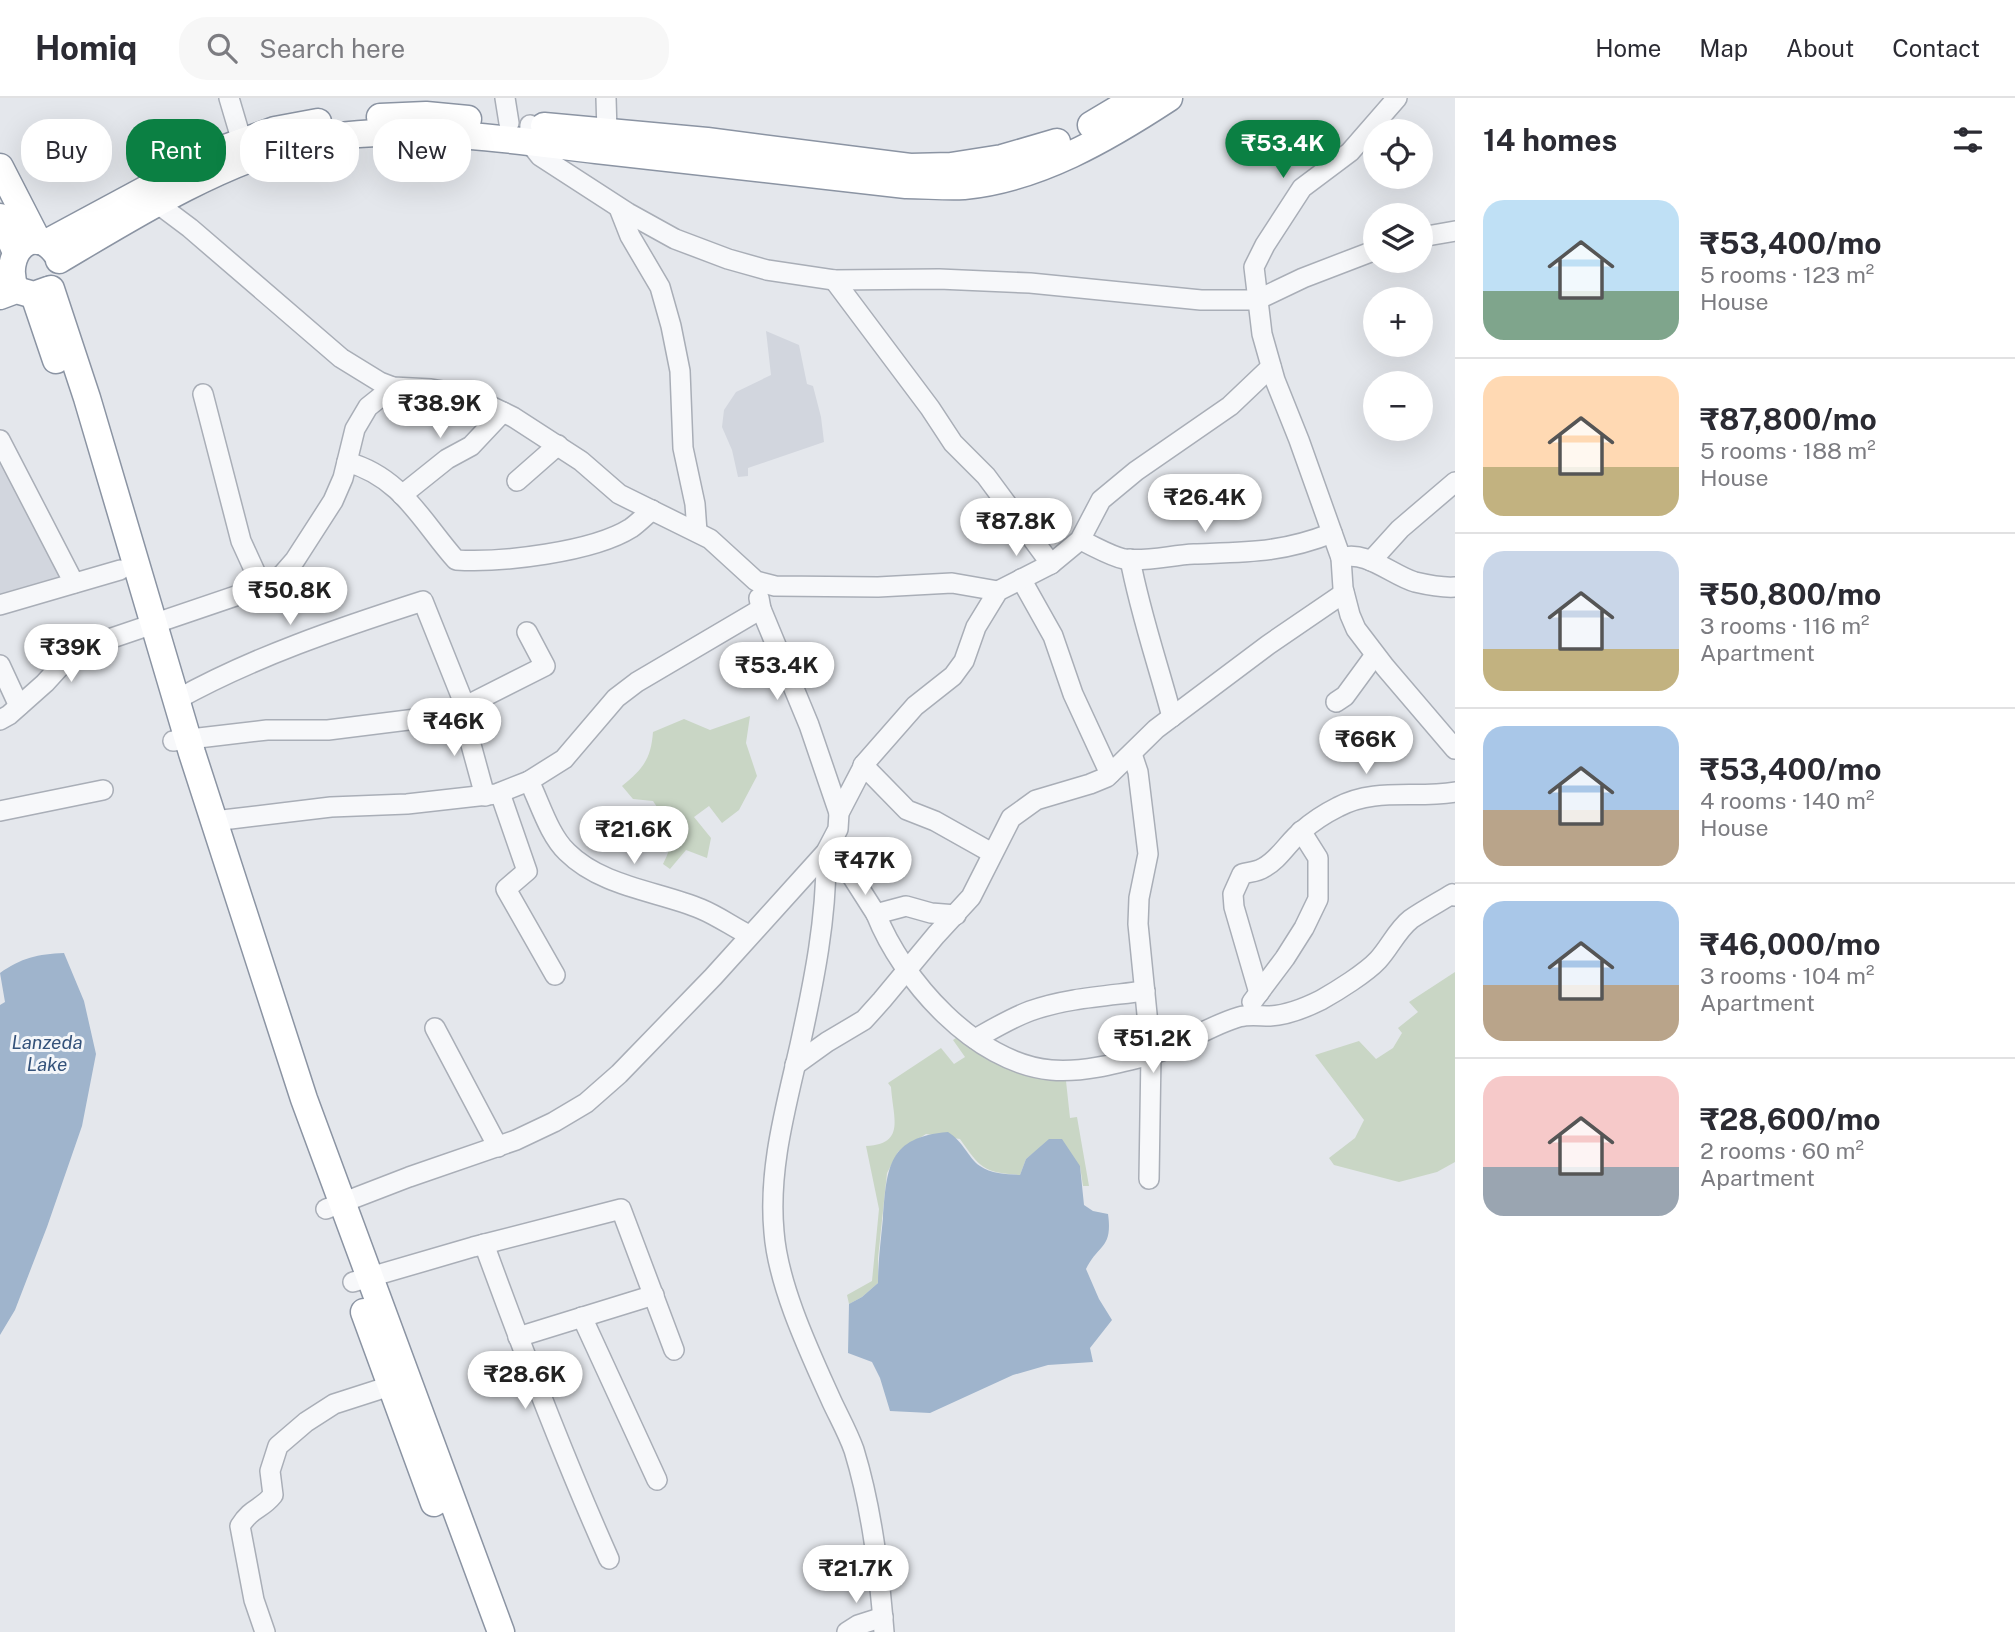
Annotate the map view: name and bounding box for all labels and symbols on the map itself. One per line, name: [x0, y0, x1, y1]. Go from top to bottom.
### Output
pin: ₹53.4K: [1226, 120, 1340, 180]
pin: ₹38.9K: [383, 380, 497, 440]
pin: ₹26.4K: [1148, 474, 1262, 534]
pin: ₹87.8K: [959, 498, 1073, 558]
pin: ₹50.8K: [233, 568, 347, 627]
pin: ₹39K: [30, 624, 112, 684]
pin: ₹53.4K: [720, 642, 834, 702]
pin: ₹46K: [413, 698, 495, 758]
pin: ₹66K: [1325, 716, 1407, 776]
pin: ₹21.6K: [577, 806, 691, 866]
pin: ₹47K: [824, 838, 906, 897]
pin: ₹51.2K: [1096, 1016, 1210, 1075]
water label: Lanzeda Lake: [11, 1031, 83, 1075]
pin: ₹28.6K: [468, 1352, 582, 1411]
pin: ₹21.7K: [799, 1546, 913, 1605]

